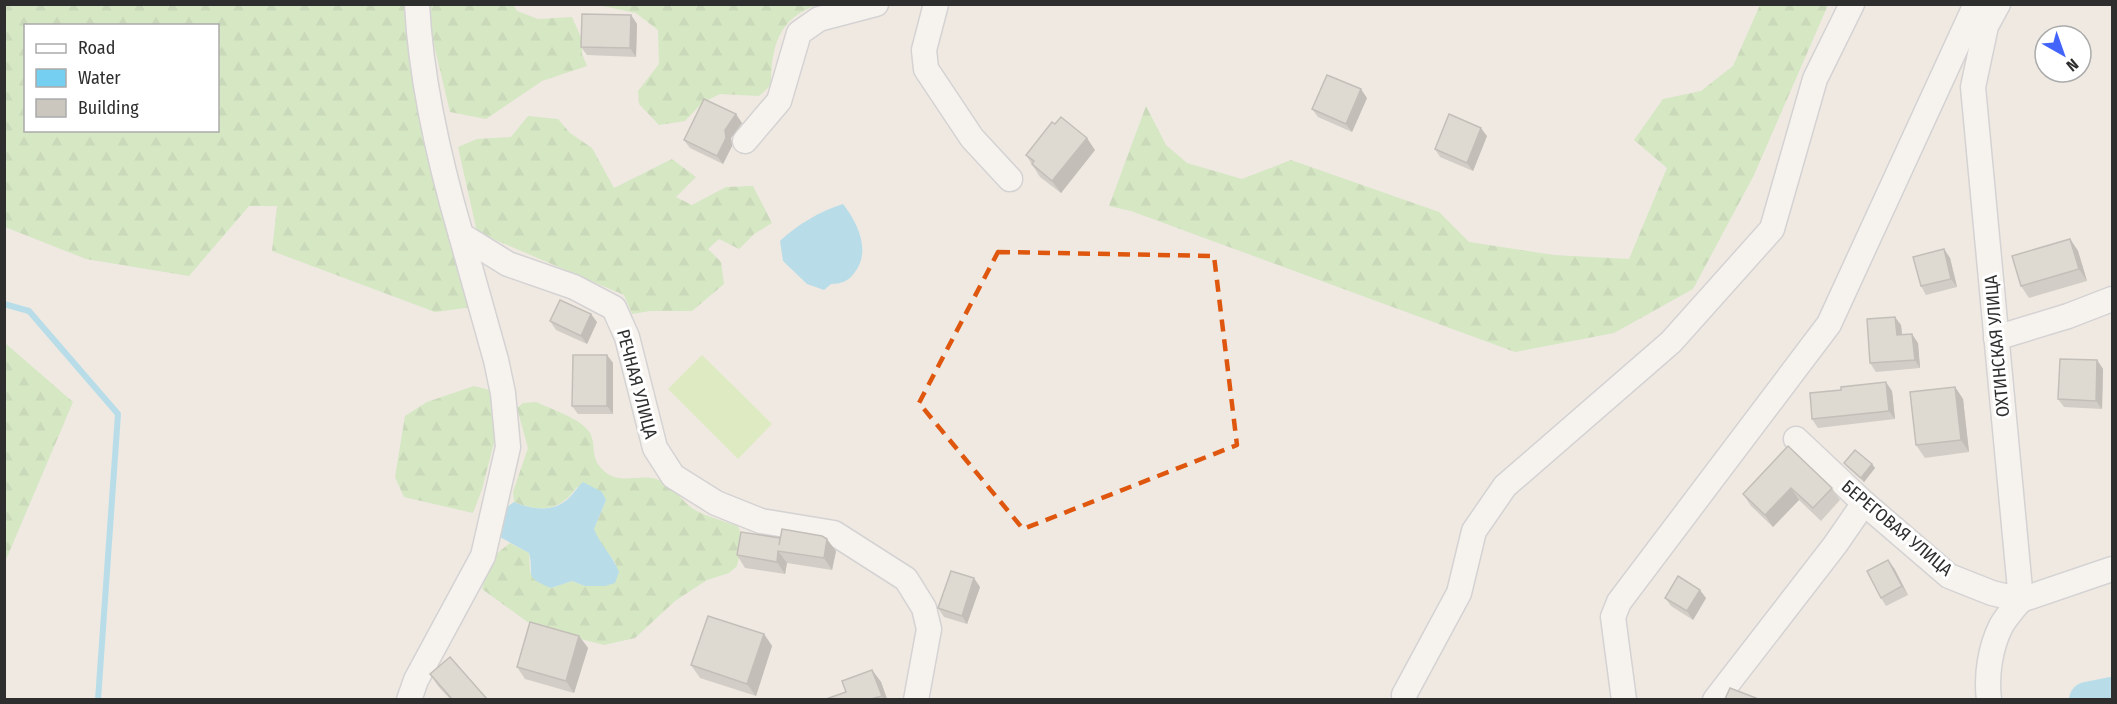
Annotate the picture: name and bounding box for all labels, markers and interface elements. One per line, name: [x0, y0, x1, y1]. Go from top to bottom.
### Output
legend: [24, 24, 219, 132]
north arrow: [2033, 24, 2093, 84]
text: Road: [78, 37, 115, 59]
text: N: [2063, 55, 2082, 75]
text: Water: [78, 67, 121, 89]
text: Building: [78, 97, 139, 119]
street label: ОХТИНСКАЯ УЛИЦА: [1980, 274, 2014, 418]
street label: РЕЧНАЯ УЛИЦА: [612, 327, 662, 442]
street label: БЕРЕГОВАЯ УЛИЦА: [1837, 475, 1957, 581]

